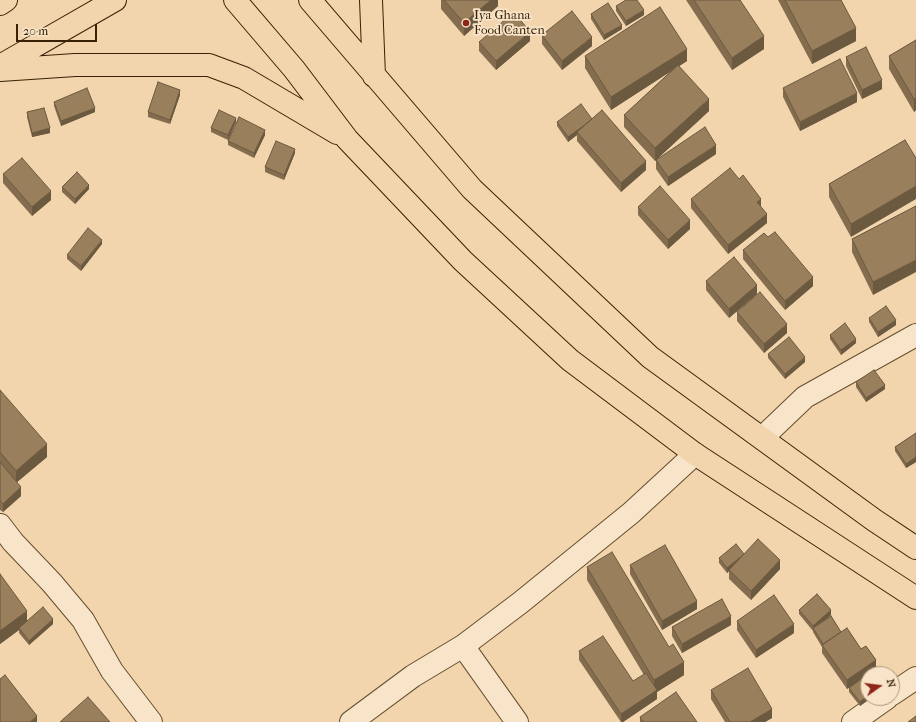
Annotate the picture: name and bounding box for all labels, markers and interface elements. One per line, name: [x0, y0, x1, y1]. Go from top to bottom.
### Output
place label: Iya Ghana Food Canten: [474, 8, 545, 39]
scale bar: [18, 16, 99, 42]
marker: Iya Ghana Food Canten: [461, 18, 471, 28]
text: 20 m: [23, 24, 48, 38]
north arrow: [860, 666, 900, 706]
text: N: [884, 678, 898, 689]

